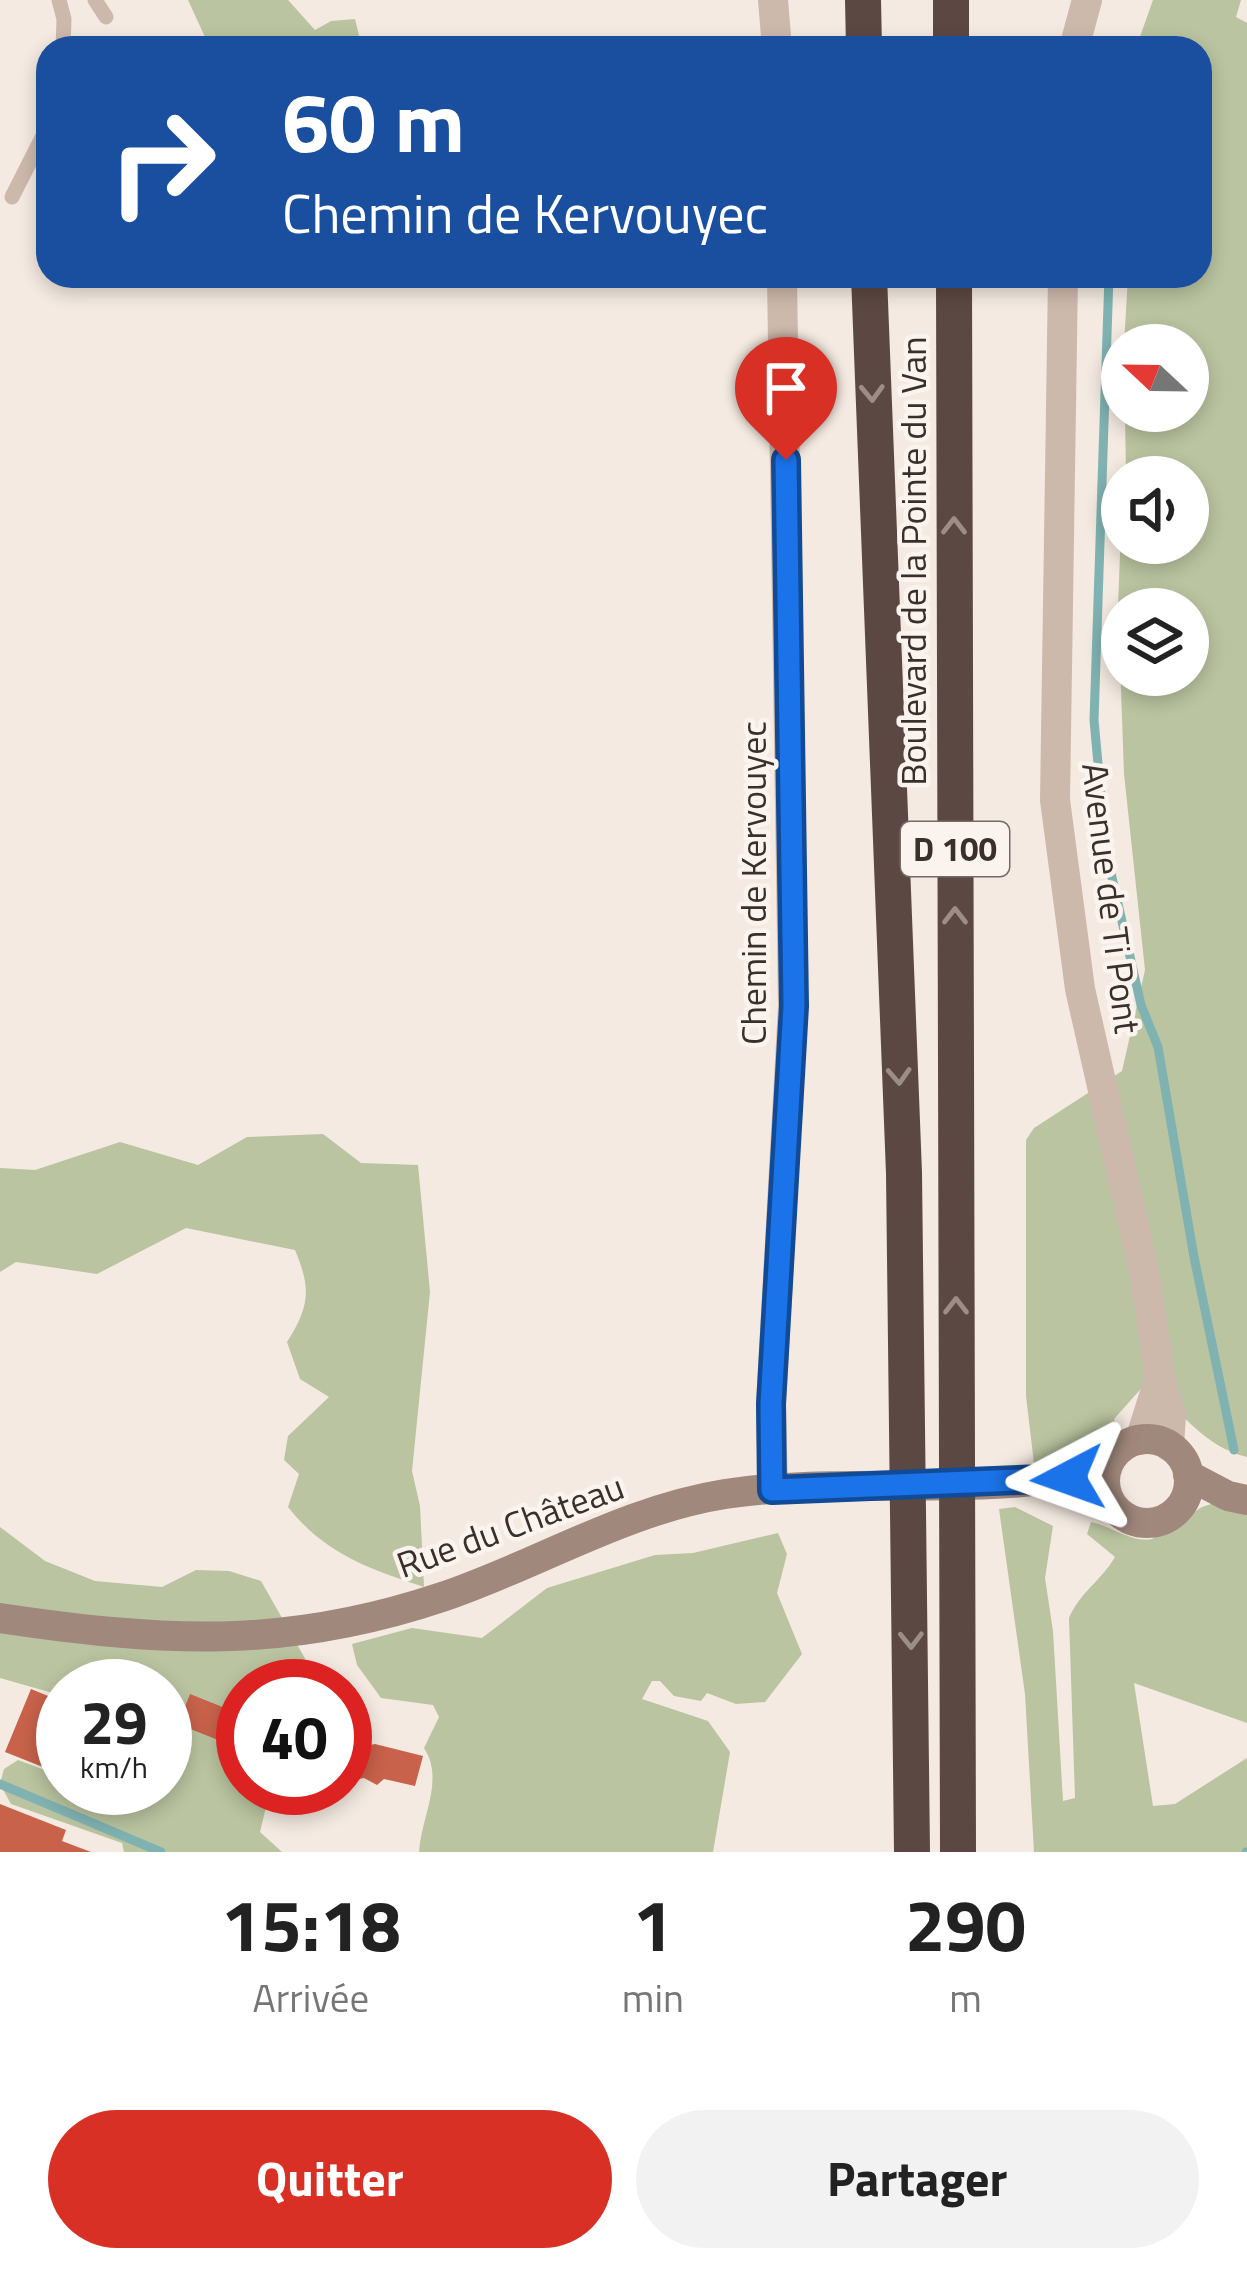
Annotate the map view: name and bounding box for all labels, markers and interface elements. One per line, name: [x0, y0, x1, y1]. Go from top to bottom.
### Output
text: 60 m: [282, 57, 465, 185]
icon: right: [84, 84, 240, 240]
text: Chemin de Kervouyec: [282, 172, 768, 254]
north arrow: [1101, 324, 1209, 432]
map controls: [1101, 324, 1209, 696]
street label: Boulevard de la Pointe du Van: [885, 336, 940, 786]
pin: [735, 337, 837, 460]
icon: arrive: [753, 355, 819, 421]
one-way arrow: [859, 384, 885, 403]
button: sound: [1101, 456, 1209, 564]
one-way arrow: [941, 516, 967, 534]
button: layers: [1101, 588, 1209, 696]
street label: Chemin de Kervouyec: [725, 721, 780, 1045]
street label: Avenue de Ti Pont: [1068, 759, 1156, 1037]
road number: D 100: [901, 822, 1009, 876]
one-way arrow: [943, 906, 969, 925]
one-way arrow: [886, 1067, 912, 1086]
one-way arrow: [943, 1296, 969, 1314]
position arrow: [1005, 1415, 1131, 1541]
street label: Rue du Château: [389, 1458, 631, 1592]
one-way arrow: [898, 1632, 924, 1650]
speed limit sign: 40: [216, 1659, 372, 1815]
text: 29: [80, 1676, 148, 1767]
text: km/h: [80, 1744, 148, 1790]
text: 15:18: [221, 1869, 401, 1979]
text: 1: [633, 1869, 673, 1979]
text: 290: [905, 1869, 1026, 1979]
text: Arrivée: [253, 1968, 369, 2027]
text: min: [622, 1968, 684, 2027]
text: m: [949, 1968, 982, 2027]
button: Quitter: [48, 2110, 612, 2248]
button: Partager: [636, 2110, 1199, 2248]

